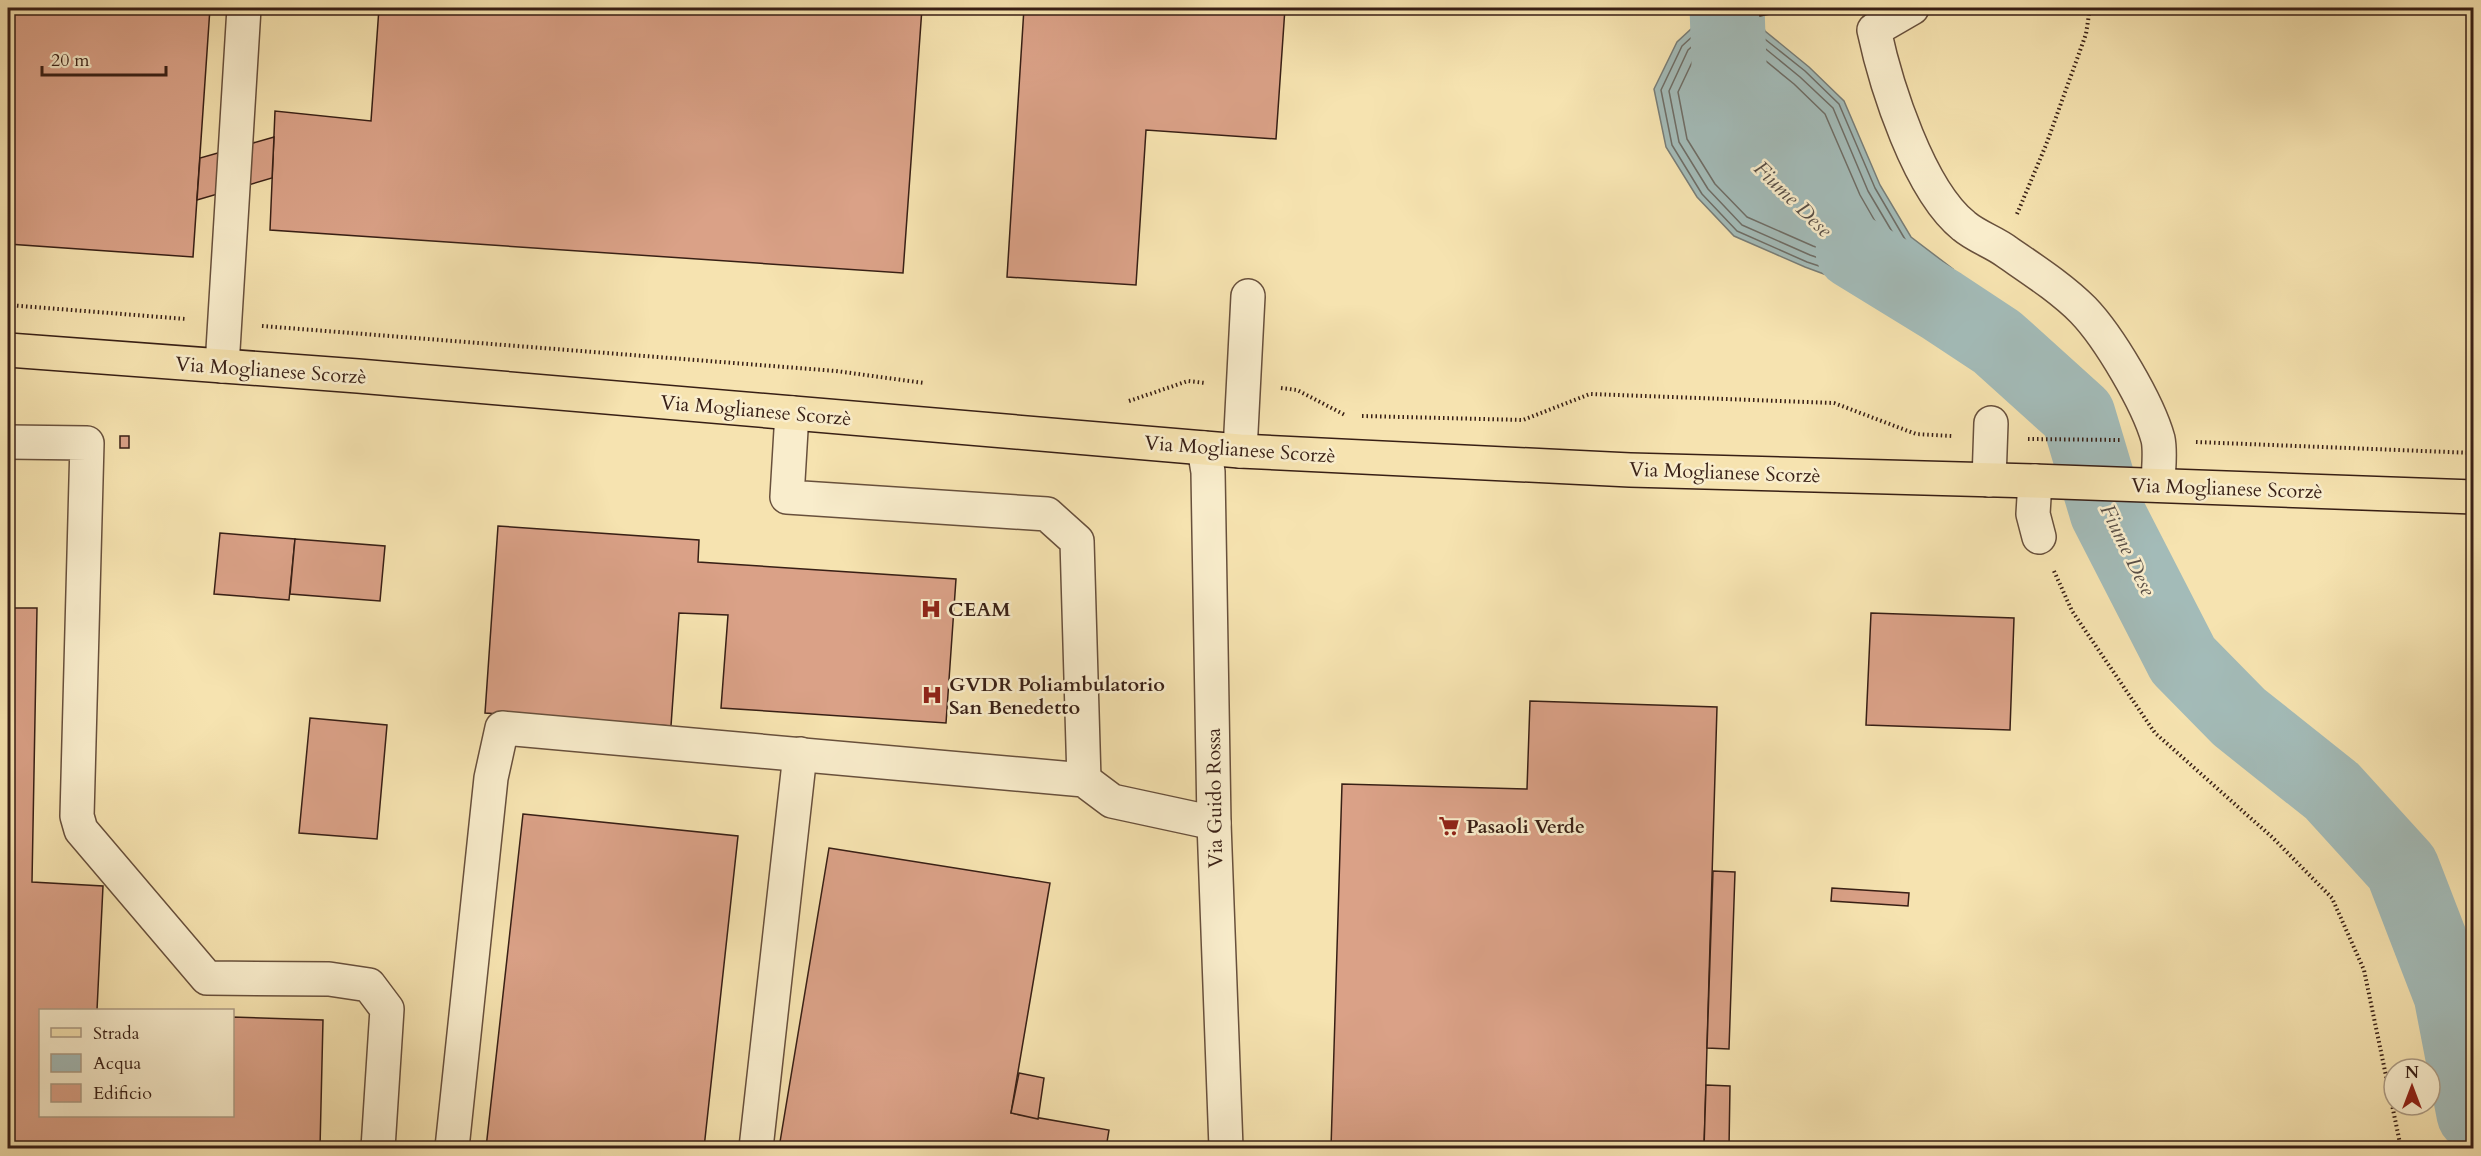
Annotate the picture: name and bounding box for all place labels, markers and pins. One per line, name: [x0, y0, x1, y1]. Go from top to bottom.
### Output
place label: CEAM: [948, 596, 1011, 623]
hospital icon: CEAM: [919, 597, 943, 621]
place label: GVDR Poliambulatorio San Benedetto: [949, 671, 1165, 721]
hospital icon: GVDR Poliambulatorio San Benedetto: [920, 683, 944, 707]
place label: Pasaoli Verde: [1466, 813, 1585, 840]
supermarket icon: Pasaoli Verde: [1437, 814, 1461, 838]

